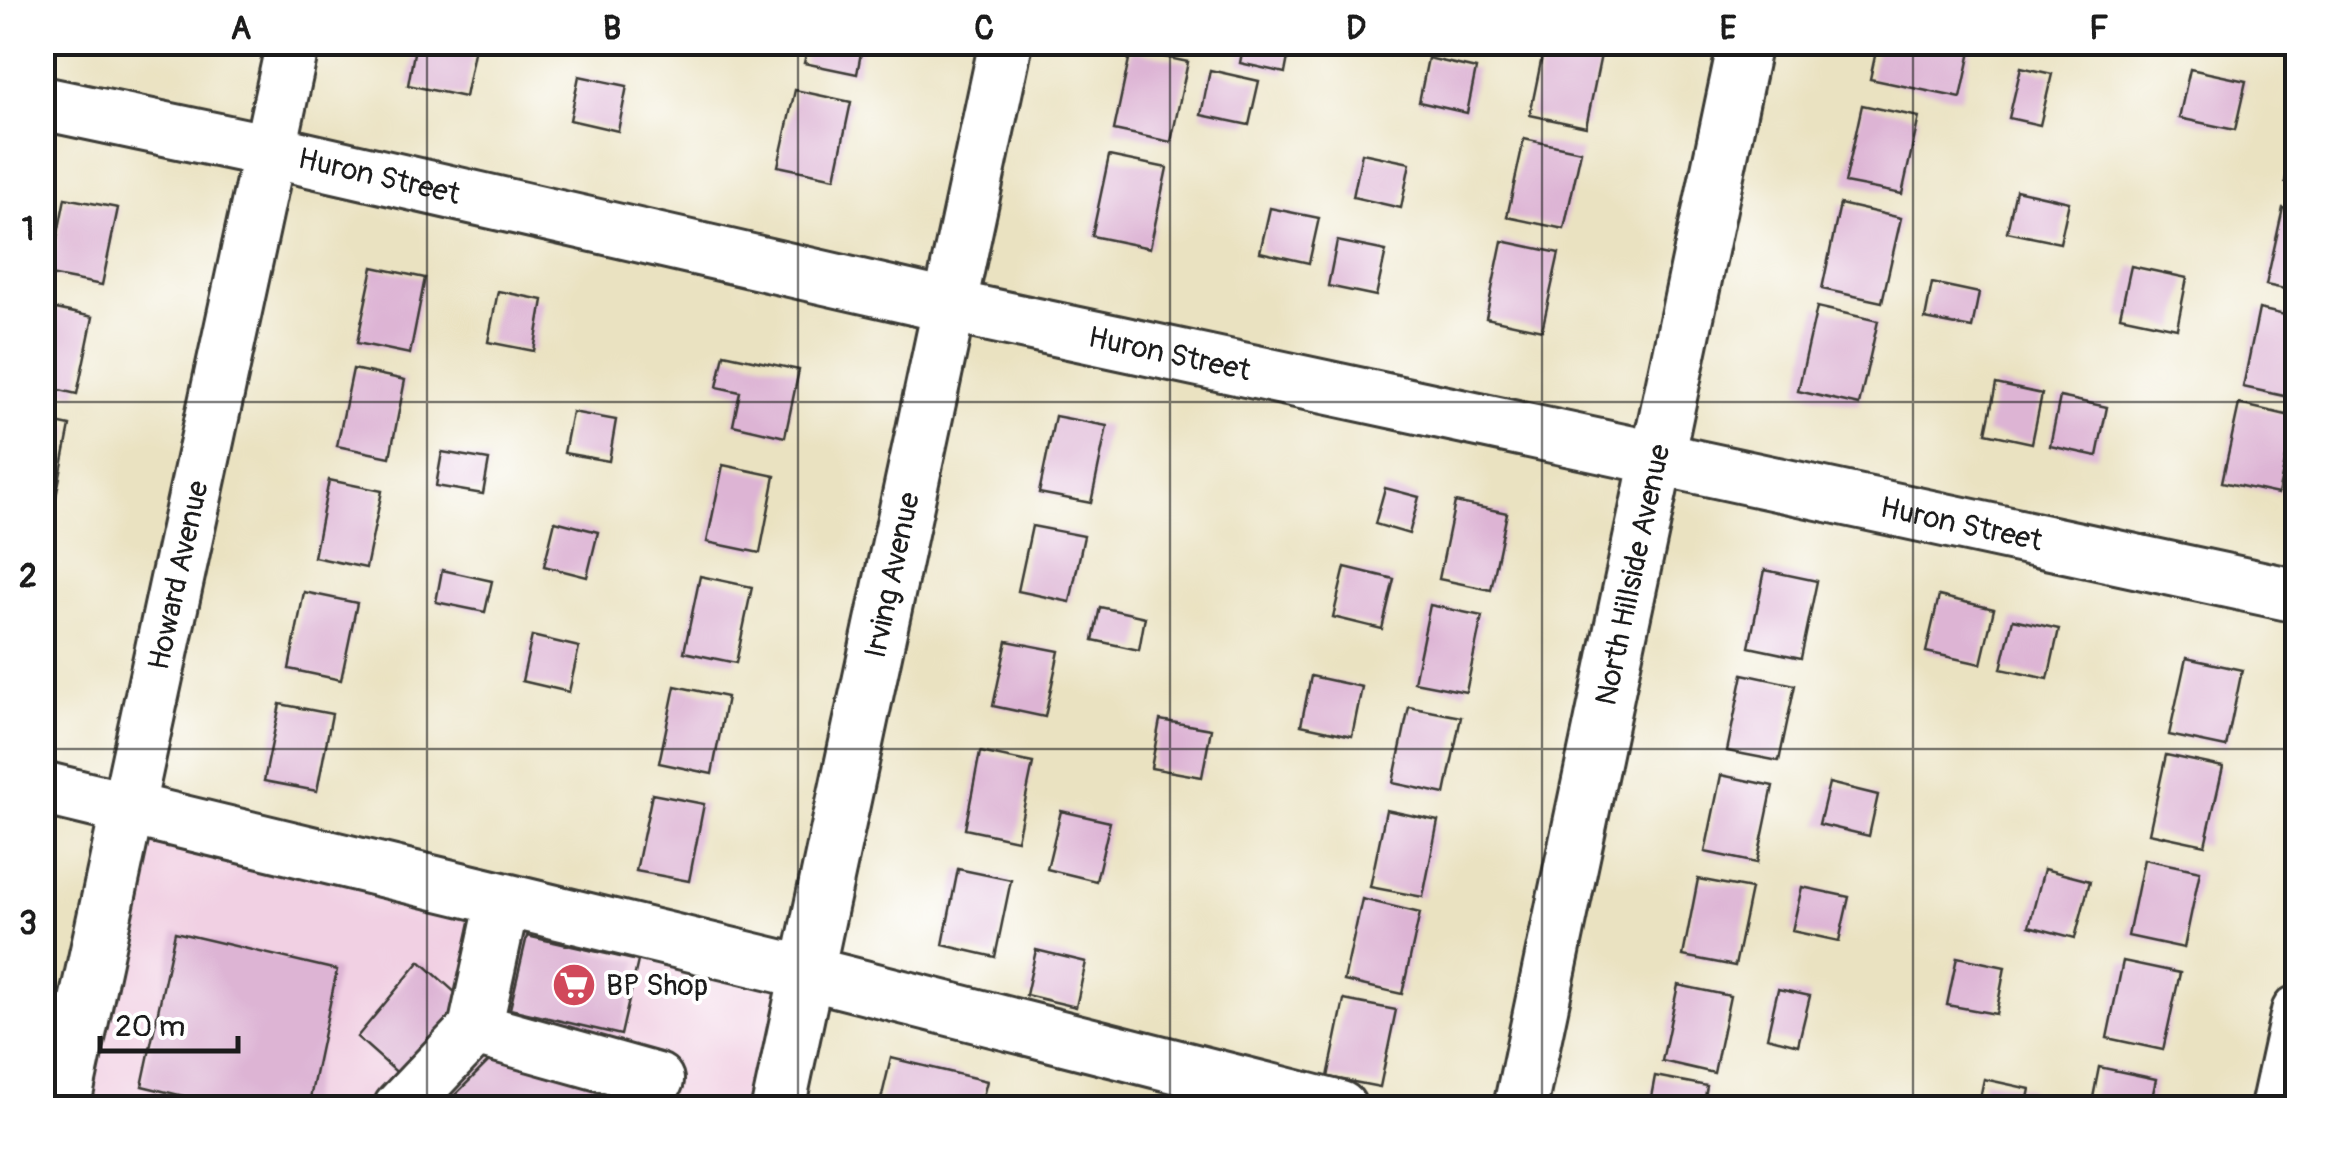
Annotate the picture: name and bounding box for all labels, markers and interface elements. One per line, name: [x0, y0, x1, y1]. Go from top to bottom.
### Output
text: A: [231, 9, 252, 49]
text: B: [603, 9, 621, 49]
text: C: [974, 9, 994, 49]
text: D: [1346, 9, 1366, 49]
text: E: [1720, 9, 1737, 49]
text: F: [2089, 9, 2109, 49]
street label: Huron Street: [295, 140, 465, 213]
text: 1: [22, 210, 34, 250]
street label: Huron Street: [1085, 318, 1255, 389]
street label: North Hillside Avenue: [1587, 441, 1678, 709]
street label: Howard Avenue: [140, 477, 216, 673]
street label: Huron Street: [1877, 488, 2047, 559]
street label: Irving Avenue: [856, 489, 928, 661]
text: 2: [19, 557, 37, 597]
text: 3: [19, 904, 37, 944]
supermarket icon: BP Shop: [551, 962, 597, 1008]
place label: BP Shop: [606, 967, 708, 1004]
scale bar: [100, 991, 238, 1053]
text: 20 m: [115, 1008, 185, 1045]

